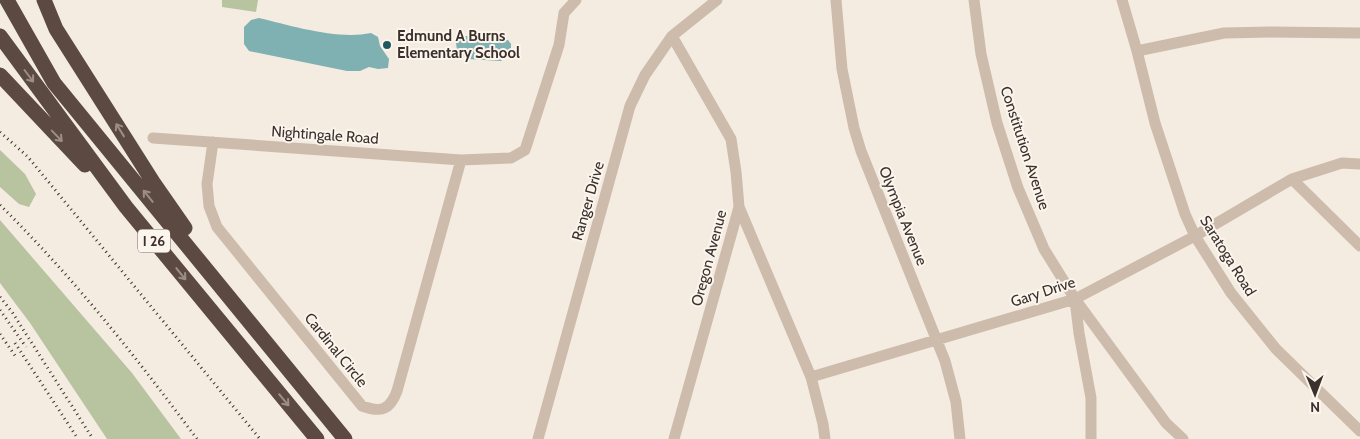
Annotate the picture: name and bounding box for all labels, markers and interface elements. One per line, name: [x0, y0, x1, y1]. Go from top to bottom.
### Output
place label: Edmund A Burns Elementary School: [397, 27, 520, 62]
marker: Edmund A Burns Elementary School: [381, 39, 393, 51]
one-way arrow: [24, 69, 34, 83]
street label: Constitution Avenue: [997, 84, 1054, 212]
street label: Nightingale Road: [271, 122, 379, 148]
one-way arrow: [115, 123, 126, 137]
one-way arrow: [51, 130, 64, 142]
street label: Ranger Drive: [568, 159, 608, 243]
street label: Olympia Avenue: [875, 164, 931, 268]
one-way arrow: [143, 190, 154, 203]
street label: Oregon Avenue: [688, 208, 731, 308]
street label: Saratoga Road: [1196, 212, 1260, 300]
road number: I 26: [138, 230, 170, 252]
one-way arrow: [176, 267, 187, 280]
street label: Gary Drive: [1009, 273, 1078, 311]
street label: Cardinal Circle: [301, 309, 372, 391]
north arrow: [1290, 369, 1340, 419]
one-way arrow: [279, 393, 290, 406]
text: N: [1310, 398, 1320, 416]

